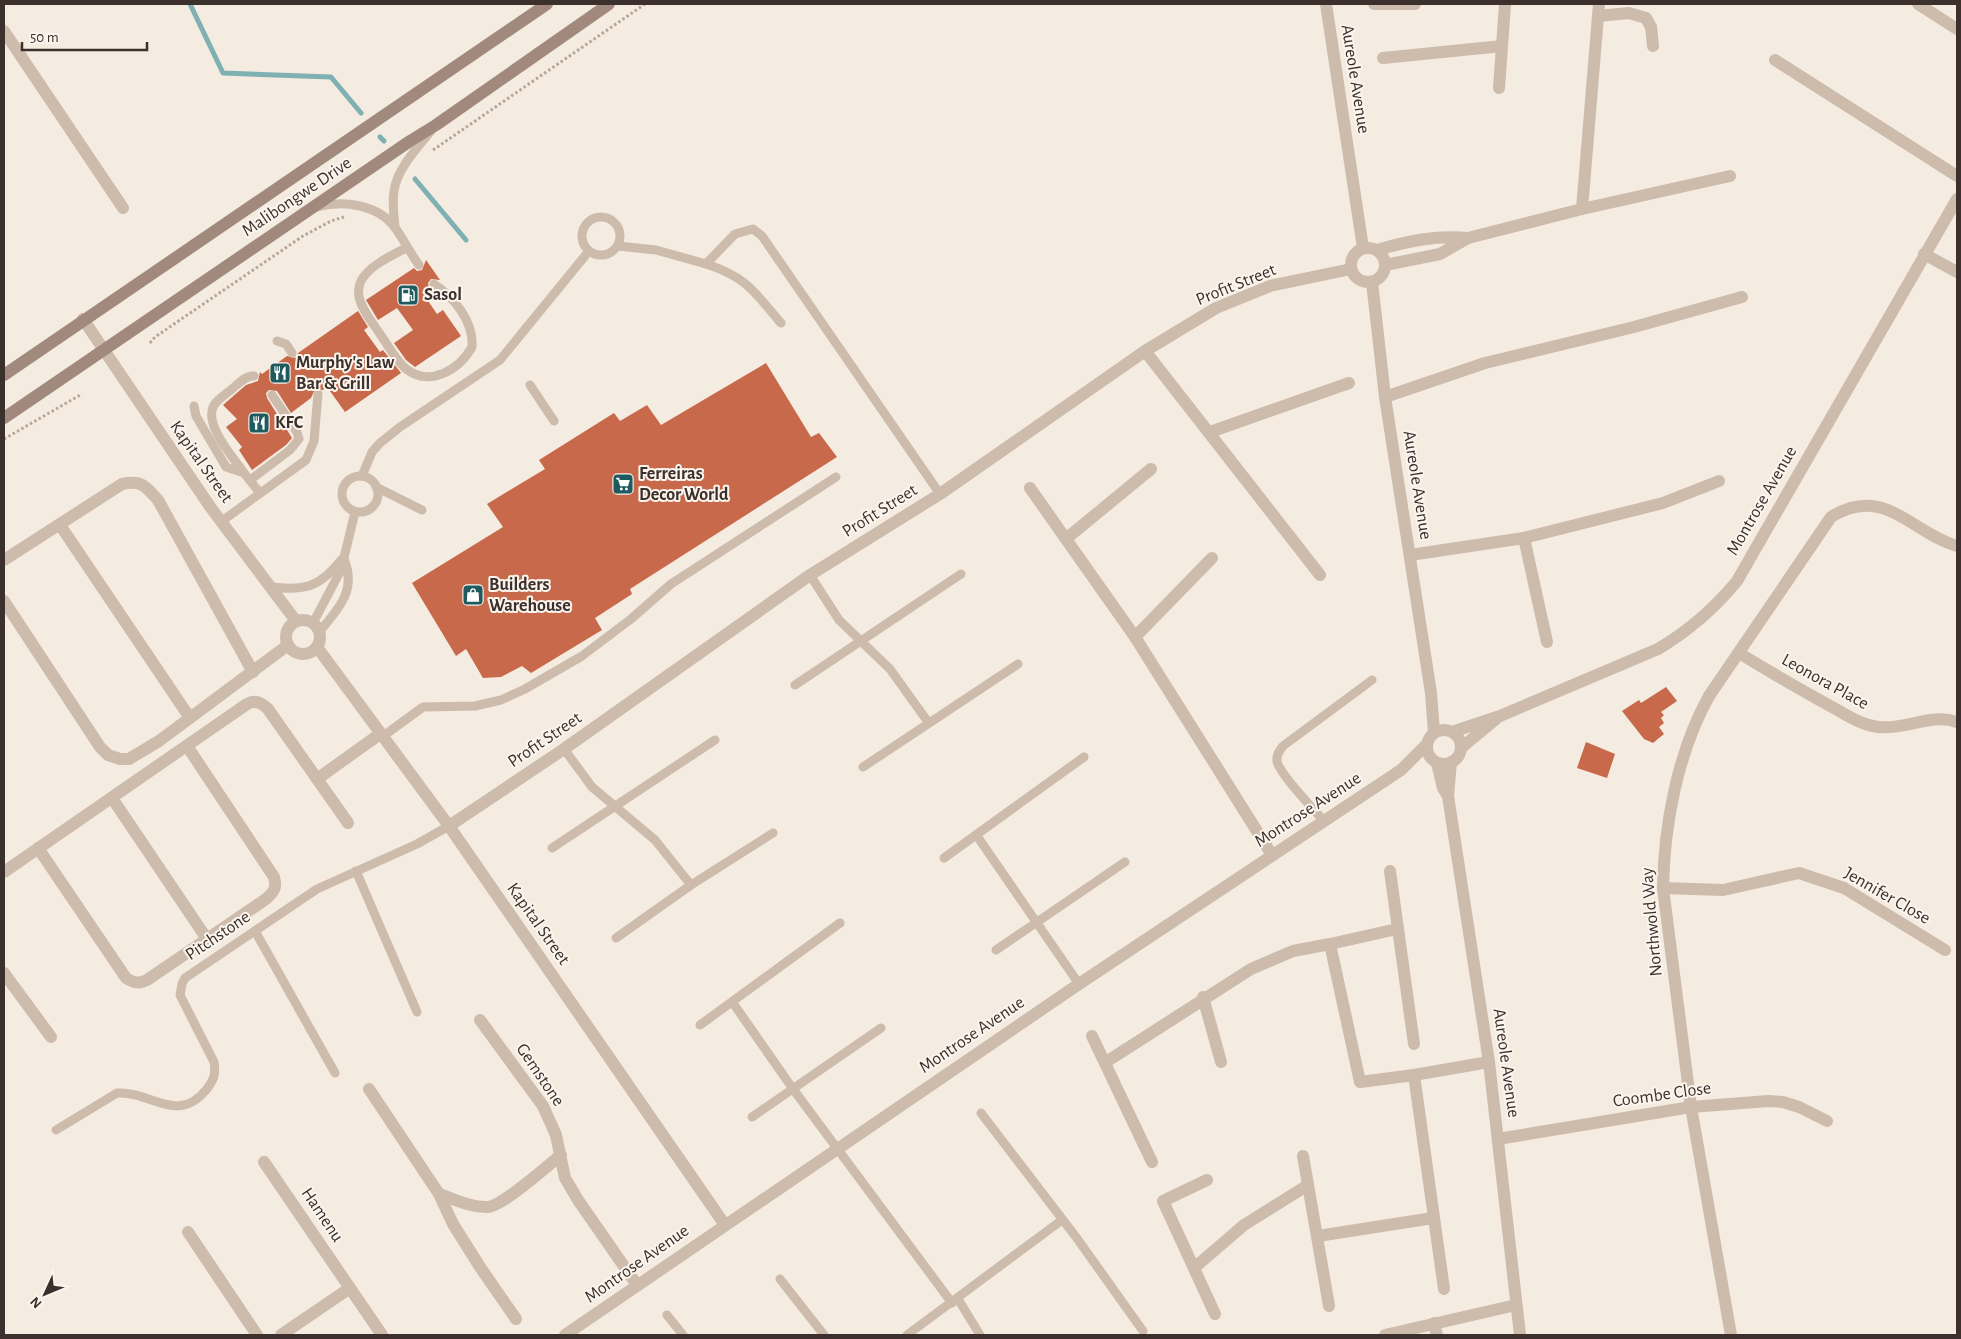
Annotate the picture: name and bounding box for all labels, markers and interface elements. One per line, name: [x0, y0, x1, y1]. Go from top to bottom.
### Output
scale bar: [22, 20, 148, 52]
street label: Aureole Avenue: [1337, 23, 1373, 135]
text: 50 m: [30, 30, 59, 45]
street label: Malibongwe Drive: [239, 154, 355, 240]
street label: Profit Street: [1193, 261, 1279, 309]
fuel station icon: Sasol: [396, 283, 420, 307]
place label: Sasol: [424, 286, 462, 304]
place label: Murphy's Law Bar & Grill: [296, 354, 395, 393]
restaurant icon: Murphy's Law Bar & Grill: [268, 361, 292, 385]
restaurant icon: KFC: [247, 411, 271, 435]
place label: KFC: [275, 414, 304, 432]
street label: Kapital Street: [166, 418, 236, 506]
street label: Aureole Avenue: [1399, 429, 1435, 541]
street label: Montrose Avenue: [1724, 443, 1800, 559]
place label: Ferreiras Decor World: [639, 465, 729, 504]
supermarket icon: Ferreiras Decor World: [611, 472, 635, 496]
street label: Profit Street: [839, 481, 921, 541]
place label: Builders Warehouse: [489, 576, 571, 615]
shop icon: Builders Warehouse: [461, 583, 485, 607]
street label: Leonora Place: [1778, 651, 1872, 713]
street label: Profit Street: [505, 709, 585, 771]
street label: Montrose Avenue: [1252, 769, 1364, 851]
street label: Jennifer Close: [1841, 864, 1933, 928]
street label: Northwold Way: [1638, 866, 1666, 977]
street label: Kapital Street: [503, 880, 573, 968]
street label: Pitchstone: [182, 908, 254, 964]
street label: Montrose Avenue: [916, 993, 1028, 1077]
street label: Aureole Avenue: [1489, 1007, 1523, 1119]
street label: Gemstone: [513, 1040, 567, 1110]
street label: Coombe Close: [1612, 1079, 1712, 1111]
street label: Hamenu: [297, 1185, 347, 1245]
street label: Montrose Avenue: [582, 1221, 692, 1307]
north arrow: [20, 1269, 70, 1319]
text: N: [28, 1294, 45, 1311]

